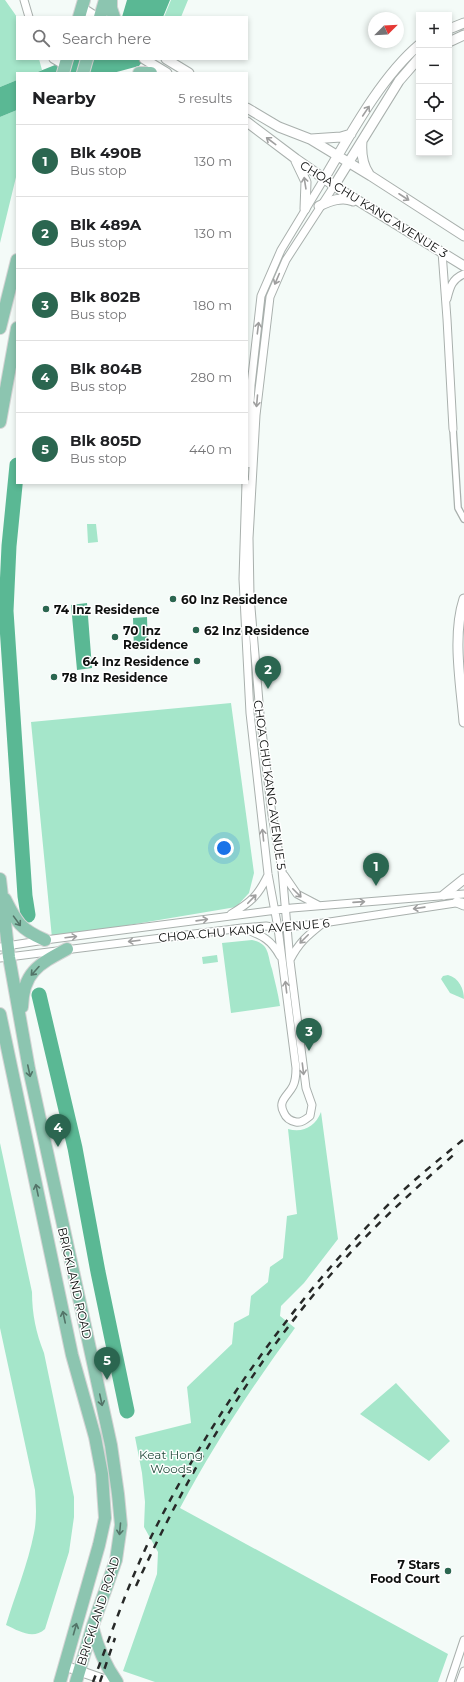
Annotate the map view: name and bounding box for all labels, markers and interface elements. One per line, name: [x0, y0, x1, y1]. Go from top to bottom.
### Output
north arrow: [368, 12, 404, 48]
map controls: [416, 12, 452, 156]
button: +: [416, 12, 452, 48]
search box: [16, 16, 248, 60]
icon: search: [30, 27, 52, 49]
text: Search here: [62, 29, 151, 48]
button: −: [416, 48, 452, 84]
button: locate: [416, 84, 452, 120]
text: Nearby: [32, 88, 96, 108]
text: 5 results: [178, 90, 232, 106]
one-way arrow: [362, 106, 370, 117]
button: layers: [416, 120, 452, 156]
one-way arrow: [266, 137, 277, 145]
text: Blk 490B: [70, 143, 142, 162]
text: 1: [42, 153, 48, 169]
text: 130 m: [194, 153, 232, 169]
street label: CHOA CHU KANG AVENUE 3: [297, 157, 451, 261]
text: Bus stop: [70, 162, 127, 178]
one-way arrow: [301, 177, 309, 190]
one-way arrow: [398, 193, 409, 201]
text: Blk 489A: [70, 215, 141, 234]
text: 2: [41, 225, 49, 241]
text: 130 m: [194, 225, 232, 241]
text: Bus stop: [70, 234, 127, 250]
one-way arrow: [273, 273, 281, 285]
text: Blk 802B: [70, 287, 140, 306]
text: 3: [41, 297, 49, 313]
text: 180 m: [193, 297, 232, 313]
text: Bus stop: [70, 306, 127, 322]
one-way arrow: [254, 322, 262, 335]
text: Blk 804B: [70, 359, 142, 378]
text: 4: [41, 369, 49, 385]
text: 280 m: [191, 369, 232, 385]
text: Bus stop: [70, 378, 127, 394]
one-way arrow: [254, 394, 261, 407]
text: Blk 805D: [70, 431, 141, 450]
text: 5: [41, 441, 49, 457]
text: 440 m: [189, 441, 232, 457]
text: Bus stop: [70, 450, 127, 466]
place label: 60 Inz Residence: [181, 592, 288, 607]
marker: 60 Inz Residence: [168, 594, 178, 604]
place label: 74 Inz Residence: [54, 602, 160, 617]
marker: 74 Inz Residence: [41, 604, 51, 614]
place label: 70 Inz Residence: [123, 623, 189, 652]
place label: 62 Inz Residence: [204, 623, 310, 638]
marker: 62 Inz Residence: [191, 625, 201, 635]
marker: 70 Inz Residence: [110, 632, 120, 642]
place label: 64 Inz Residence: [82, 654, 189, 669]
marker: 64 Inz Residence: [192, 656, 202, 666]
pin: 2: [255, 656, 281, 689]
place label: 78 Inz Residence: [62, 670, 168, 685]
marker: 78 Inz Residence: [49, 672, 59, 682]
street label: CHOA CHU KANG AVENUE 5: [251, 699, 289, 871]
one-way arrow: [260, 829, 267, 842]
your location: [214, 838, 234, 858]
pin: 1: [363, 853, 389, 886]
one-way arrow: [292, 888, 302, 898]
one-way arrow: [247, 894, 257, 904]
one-way arrow: [352, 899, 365, 906]
one-way arrow: [413, 904, 426, 912]
one-way arrow: [13, 915, 22, 926]
street label: CHOA CHU KANG AVENUE 6: [158, 915, 330, 945]
one-way arrow: [195, 916, 208, 924]
one-way arrow: [64, 933, 77, 941]
one-way arrow: [299, 935, 309, 944]
one-way arrow: [128, 937, 141, 945]
one-way arrow: [31, 965, 40, 975]
one-way arrow: [282, 981, 289, 994]
pin: 3: [296, 1018, 322, 1051]
one-way arrow: [299, 1062, 307, 1075]
one-way arrow: [26, 1064, 34, 1077]
pin: 4: [45, 1114, 71, 1147]
one-way arrow: [33, 1184, 41, 1197]
street label: BRICKLAND ROAD: [55, 1226, 95, 1340]
one-way arrow: [59, 1311, 67, 1324]
pin: 5: [94, 1347, 120, 1380]
one-way arrow: [98, 1393, 106, 1406]
park label: Keat Hong Woods: [139, 1447, 203, 1476]
one-way arrow: [116, 1522, 123, 1535]
street label: BRICKLAND ROAD: [73, 1554, 123, 1668]
place label: 7 Stars Food Court: [370, 1557, 441, 1586]
marker: 7 Stars Food Court: [443, 1566, 453, 1576]
one-way arrow: [72, 1623, 79, 1636]

